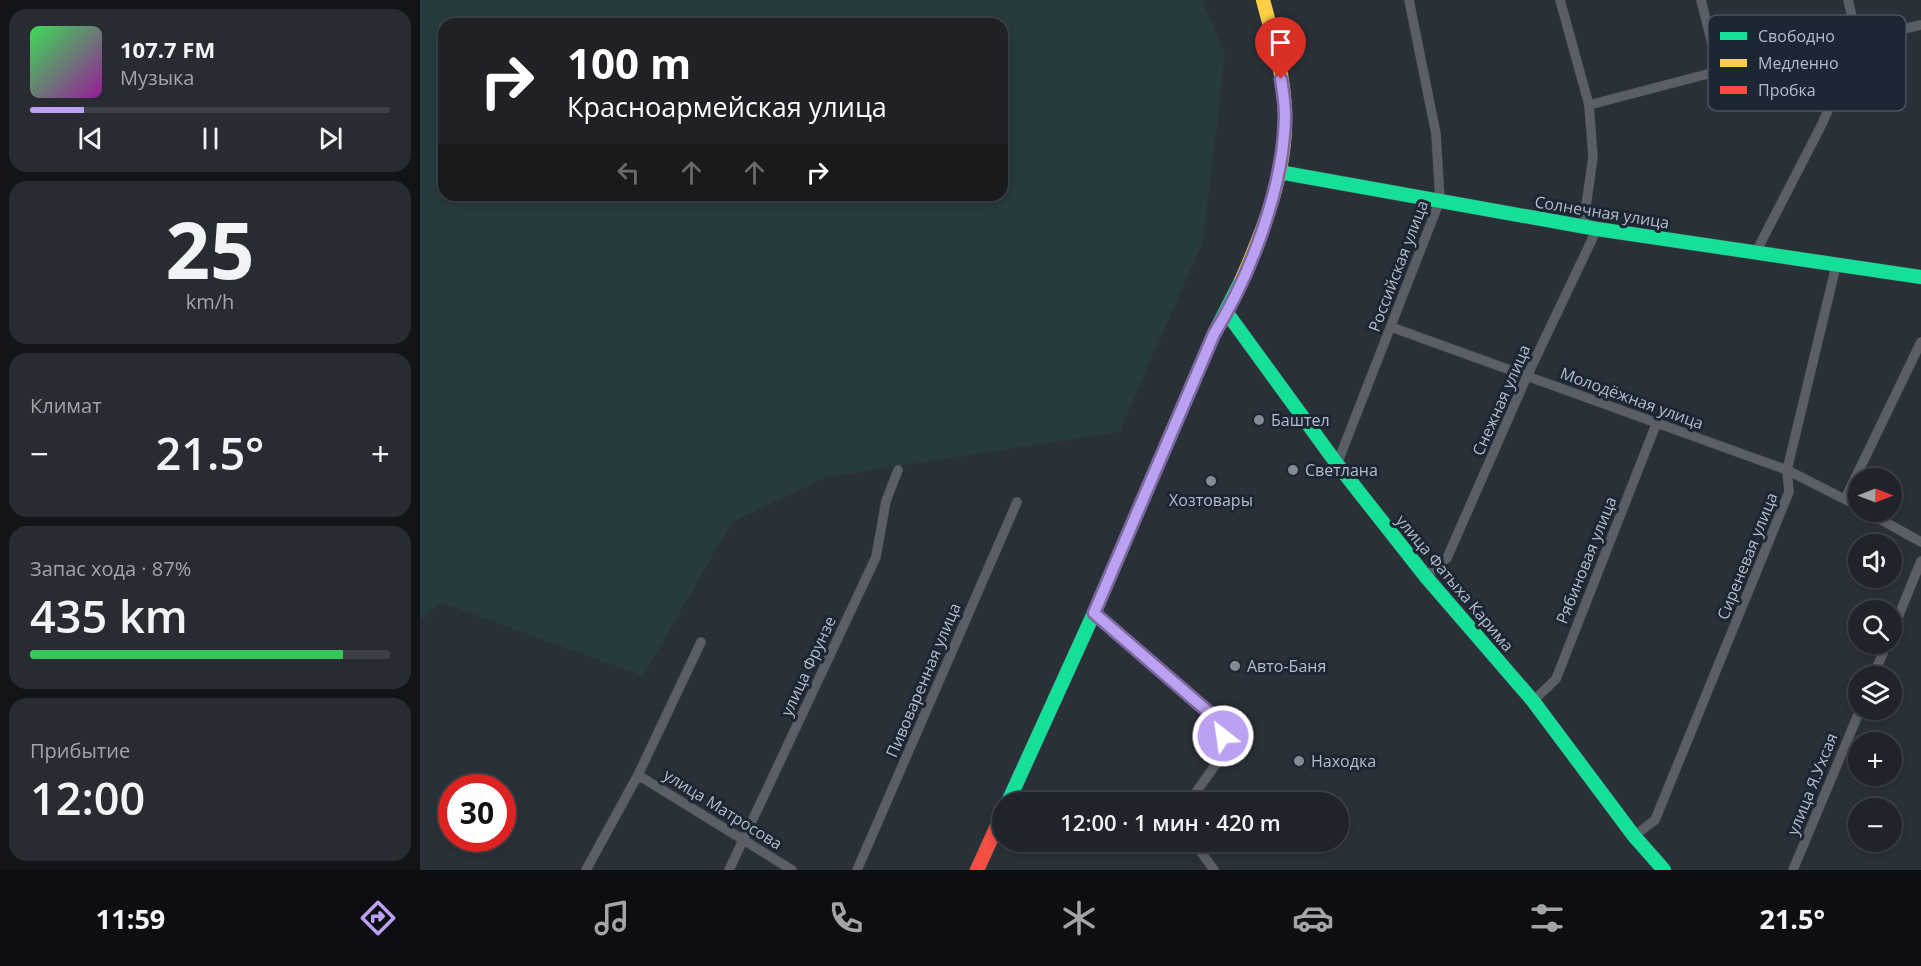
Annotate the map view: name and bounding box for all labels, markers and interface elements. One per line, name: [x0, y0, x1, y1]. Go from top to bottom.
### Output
legend: [1708, 15, 1906, 111]
pin: [1255, 17, 1306, 79]
text: Свободно: [1758, 25, 1835, 47]
icon: arrive: [1264, 26, 1297, 59]
text: 107.7 FM: [120, 34, 215, 64]
text: 100 m: [567, 34, 691, 91]
icon: right: [468, 42, 546, 120]
text: Медленно: [1758, 52, 1839, 74]
text: Музыка: [120, 64, 194, 91]
text: Пробка: [1758, 79, 1816, 101]
text: Красноармейская улица: [567, 88, 887, 125]
icon: previous: [74, 122, 107, 155]
icon: pause: [194, 122, 227, 155]
icon: next: [314, 122, 347, 155]
icon: left: [612, 156, 645, 189]
icon: ahead: [675, 156, 708, 189]
icon: ahead: [738, 156, 771, 189]
icon: right: [801, 156, 834, 189]
street label: Солнечная улица: [1533, 191, 1671, 233]
text: 25: [165, 196, 255, 302]
street label: Российская улица: [1363, 197, 1433, 335]
text: km/h: [186, 288, 234, 315]
street label: Снежная улица: [1467, 341, 1535, 459]
street label: Молодёжная улица: [1557, 362, 1707, 434]
text: Климат: [30, 392, 102, 419]
place label: Баштел: [1271, 409, 1330, 431]
marker: Баштел: [1252, 413, 1266, 427]
text: 21.5°: [156, 422, 264, 483]
text: −: [30, 431, 49, 476]
text: +: [371, 431, 390, 476]
place label: Светлана: [1305, 459, 1378, 481]
marker: Светлана: [1286, 463, 1300, 477]
north arrow: [1848, 468, 1902, 522]
map controls: [1848, 468, 1902, 852]
marker: Хозтовары: [1204, 474, 1218, 488]
place label: Хозтовары: [1169, 489, 1253, 511]
street label: Сиреневая улица: [1711, 489, 1783, 623]
street label: Рябиновая улица: [1550, 493, 1622, 627]
street label: улица Фатыха Карима: [1391, 510, 1519, 656]
button: sound: [1848, 534, 1902, 588]
text: Запас хода · 87%: [30, 555, 191, 582]
text: 435 km: [30, 585, 188, 646]
street label: Пивоваренная улица: [880, 599, 966, 761]
button: search: [1848, 600, 1902, 654]
street label: улица Фрунзе: [775, 612, 841, 720]
place label: Авто-Баня: [1247, 655, 1326, 677]
marker: Авто-Баня: [1228, 659, 1242, 673]
button: layers: [1848, 666, 1902, 720]
position arrow: [1191, 704, 1255, 768]
street label: улица Я.Ухсая: [1781, 730, 1843, 838]
button: +: [1848, 732, 1902, 786]
text: Прибытие: [30, 737, 130, 764]
place label: Находка: [1311, 750, 1376, 772]
marker: Находка: [1292, 754, 1306, 768]
street label: улица Матросова: [660, 764, 786, 854]
text: 12:00: [30, 767, 145, 828]
speed limit sign: 30: [438, 774, 516, 852]
button: −: [1848, 798, 1902, 852]
text: 12:00 · 1 мин · 420 m: [1060, 807, 1281, 837]
icon: directions: [357, 897, 399, 939]
icon: music: [591, 897, 633, 939]
icon: phone: [825, 897, 867, 939]
icon: climate: [1058, 897, 1100, 939]
icon: car: [1292, 897, 1334, 939]
icon: filters: [1526, 897, 1568, 939]
text: 11:59: [96, 900, 165, 937]
text: 21.5°: [1759, 900, 1825, 937]

